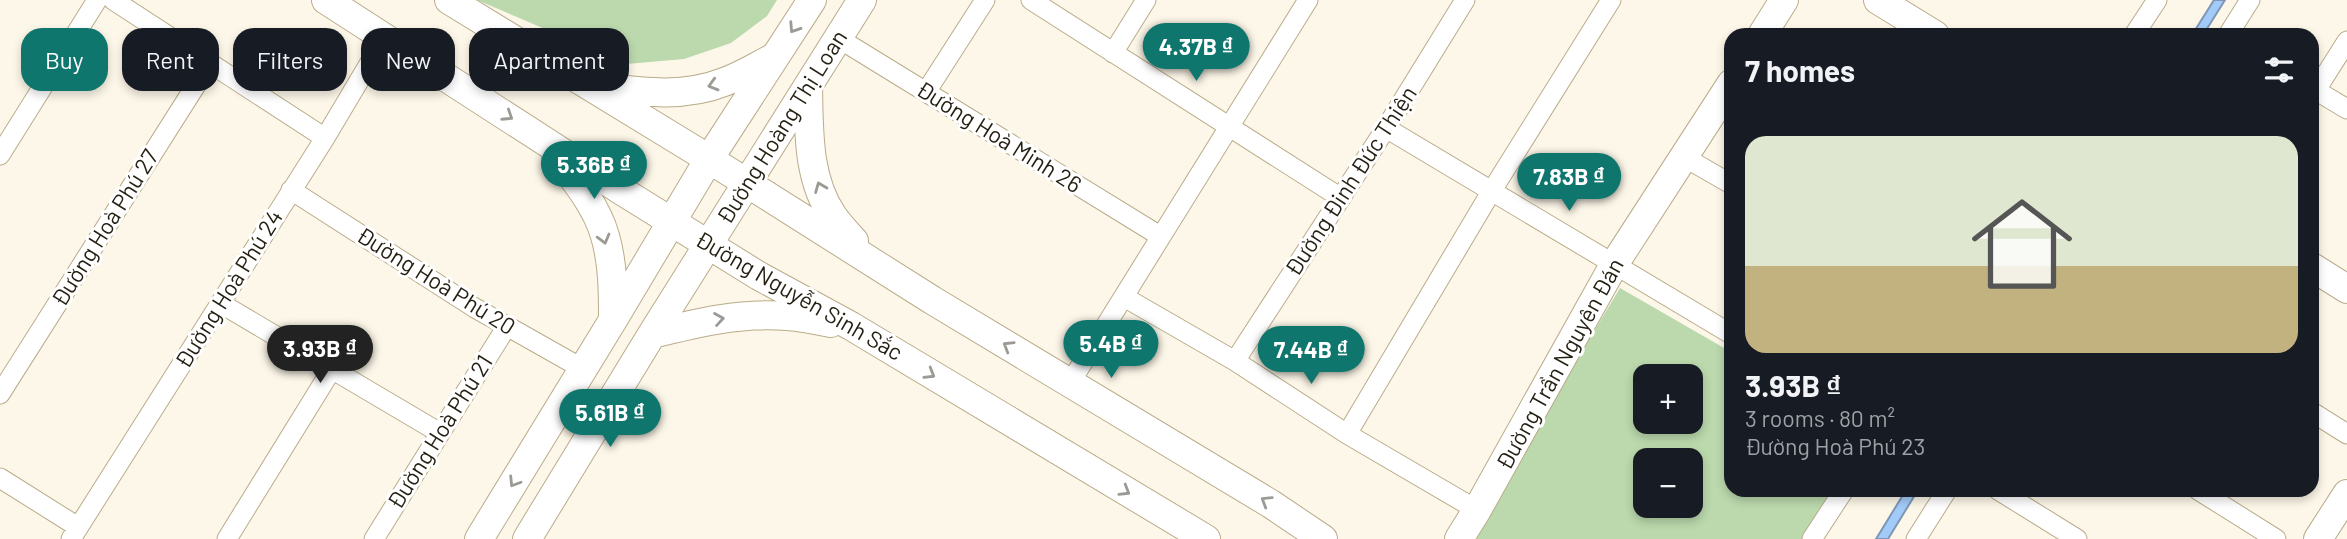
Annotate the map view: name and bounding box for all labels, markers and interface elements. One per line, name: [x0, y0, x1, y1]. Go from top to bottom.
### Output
one-way arrow: [789, 21, 802, 34]
street label: Đường Hoàng Thị Loan: [710, 24, 852, 229]
pin: 4.37B ₫: [1131, 24, 1261, 83]
chip: Buy: [21, 28, 108, 91]
chip: Rent: [122, 28, 219, 91]
chip: Filters: [233, 28, 347, 91]
chip: New: [361, 28, 455, 91]
chip: Apartment: [469, 28, 629, 91]
text: 4.37B ₫: [1159, 32, 1233, 60]
icon: filters: [2260, 51, 2298, 89]
text: 7 homes: [1745, 52, 1855, 88]
street label: Đường Hoà Minh 26: [912, 74, 1087, 198]
one-way arrow: [708, 77, 720, 91]
street label: Đường Đinh Đức Thiện: [1278, 80, 1422, 281]
one-way arrow: [500, 107, 513, 120]
pin: 5.36B ₫: [529, 142, 659, 201]
street label: Đường Hoà Phú 27: [45, 144, 164, 311]
text: 5.36B ₫: [557, 150, 631, 178]
pin: 7.83B ₫: [1504, 154, 1634, 213]
text: 7.83B ₫: [1533, 162, 1605, 190]
one-way arrow: [814, 181, 828, 193]
icon: home: [1959, 181, 2085, 307]
street label: Đường Hoà Phú 24: [168, 204, 288, 373]
street label: Đường Hoà Phú 20: [352, 220, 521, 340]
street label: Đường Nguyễn Sinh Sắc: [691, 224, 908, 366]
one-way arrow: [596, 233, 610, 245]
street label: Đường Trần Nguyên Đán: [1489, 253, 1629, 474]
one-way arrow: [713, 312, 725, 327]
pin: 5.4B ₫: [1054, 320, 1168, 380]
pin: 3.93B ₫: [255, 326, 385, 385]
pin: 7.44B ₫: [1246, 326, 1376, 386]
text: 5.4B ₫: [1079, 329, 1143, 357]
text: 3.93B ₫: [283, 334, 357, 362]
text: 7.44B ₫: [1274, 335, 1348, 363]
one-way arrow: [1003, 342, 1016, 355]
street label: Đường Hoà Phú 21: [381, 349, 498, 514]
map controls: [1633, 364, 1703, 518]
button: +: [1633, 364, 1703, 434]
one-way arrow: [923, 365, 936, 378]
text: 3.93B ₫: [1745, 367, 1841, 403]
pin: 5.61B ₫: [545, 390, 675, 449]
text: 5.61B ₫: [575, 398, 645, 426]
text: 3 rooms · 80 m²: [1745, 404, 1895, 432]
text: Đường Hoà Phú 23: [1745, 432, 1925, 460]
button: −: [1633, 448, 1703, 518]
one-way arrow: [509, 475, 522, 488]
one-way arrow: [1118, 483, 1131, 496]
one-way arrow: [1261, 497, 1274, 510]

